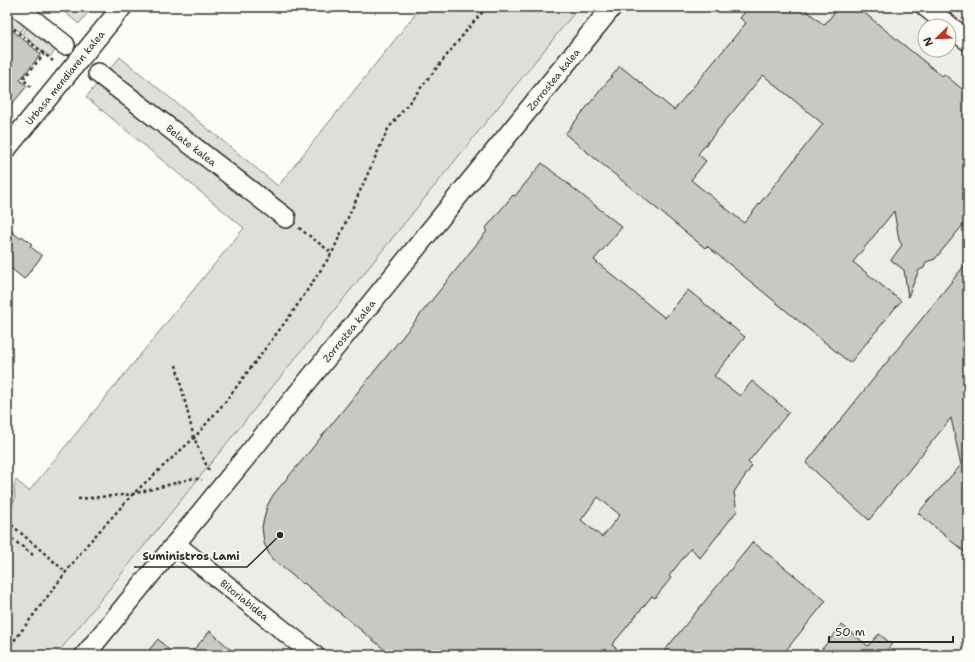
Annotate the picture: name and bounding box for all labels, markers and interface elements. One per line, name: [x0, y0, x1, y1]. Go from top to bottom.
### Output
north arrow: [917, 18, 957, 58]
street label: Urbasa mendiaren kalea: [22, 27, 108, 128]
text: N: [920, 35, 937, 49]
street label: Zorrostea kalea: [524, 45, 583, 114]
street label: Belate kalea: [163, 122, 219, 169]
street label: Zorrostea kalea: [320, 297, 379, 365]
callout: Suministros Lami: [134, 544, 247, 567]
text: Suministros Lami: [142, 549, 240, 564]
street label: Bitoriabidea: [217, 577, 272, 624]
scale bar: [829, 618, 953, 644]
text: 50 m: [835, 624, 865, 640]

